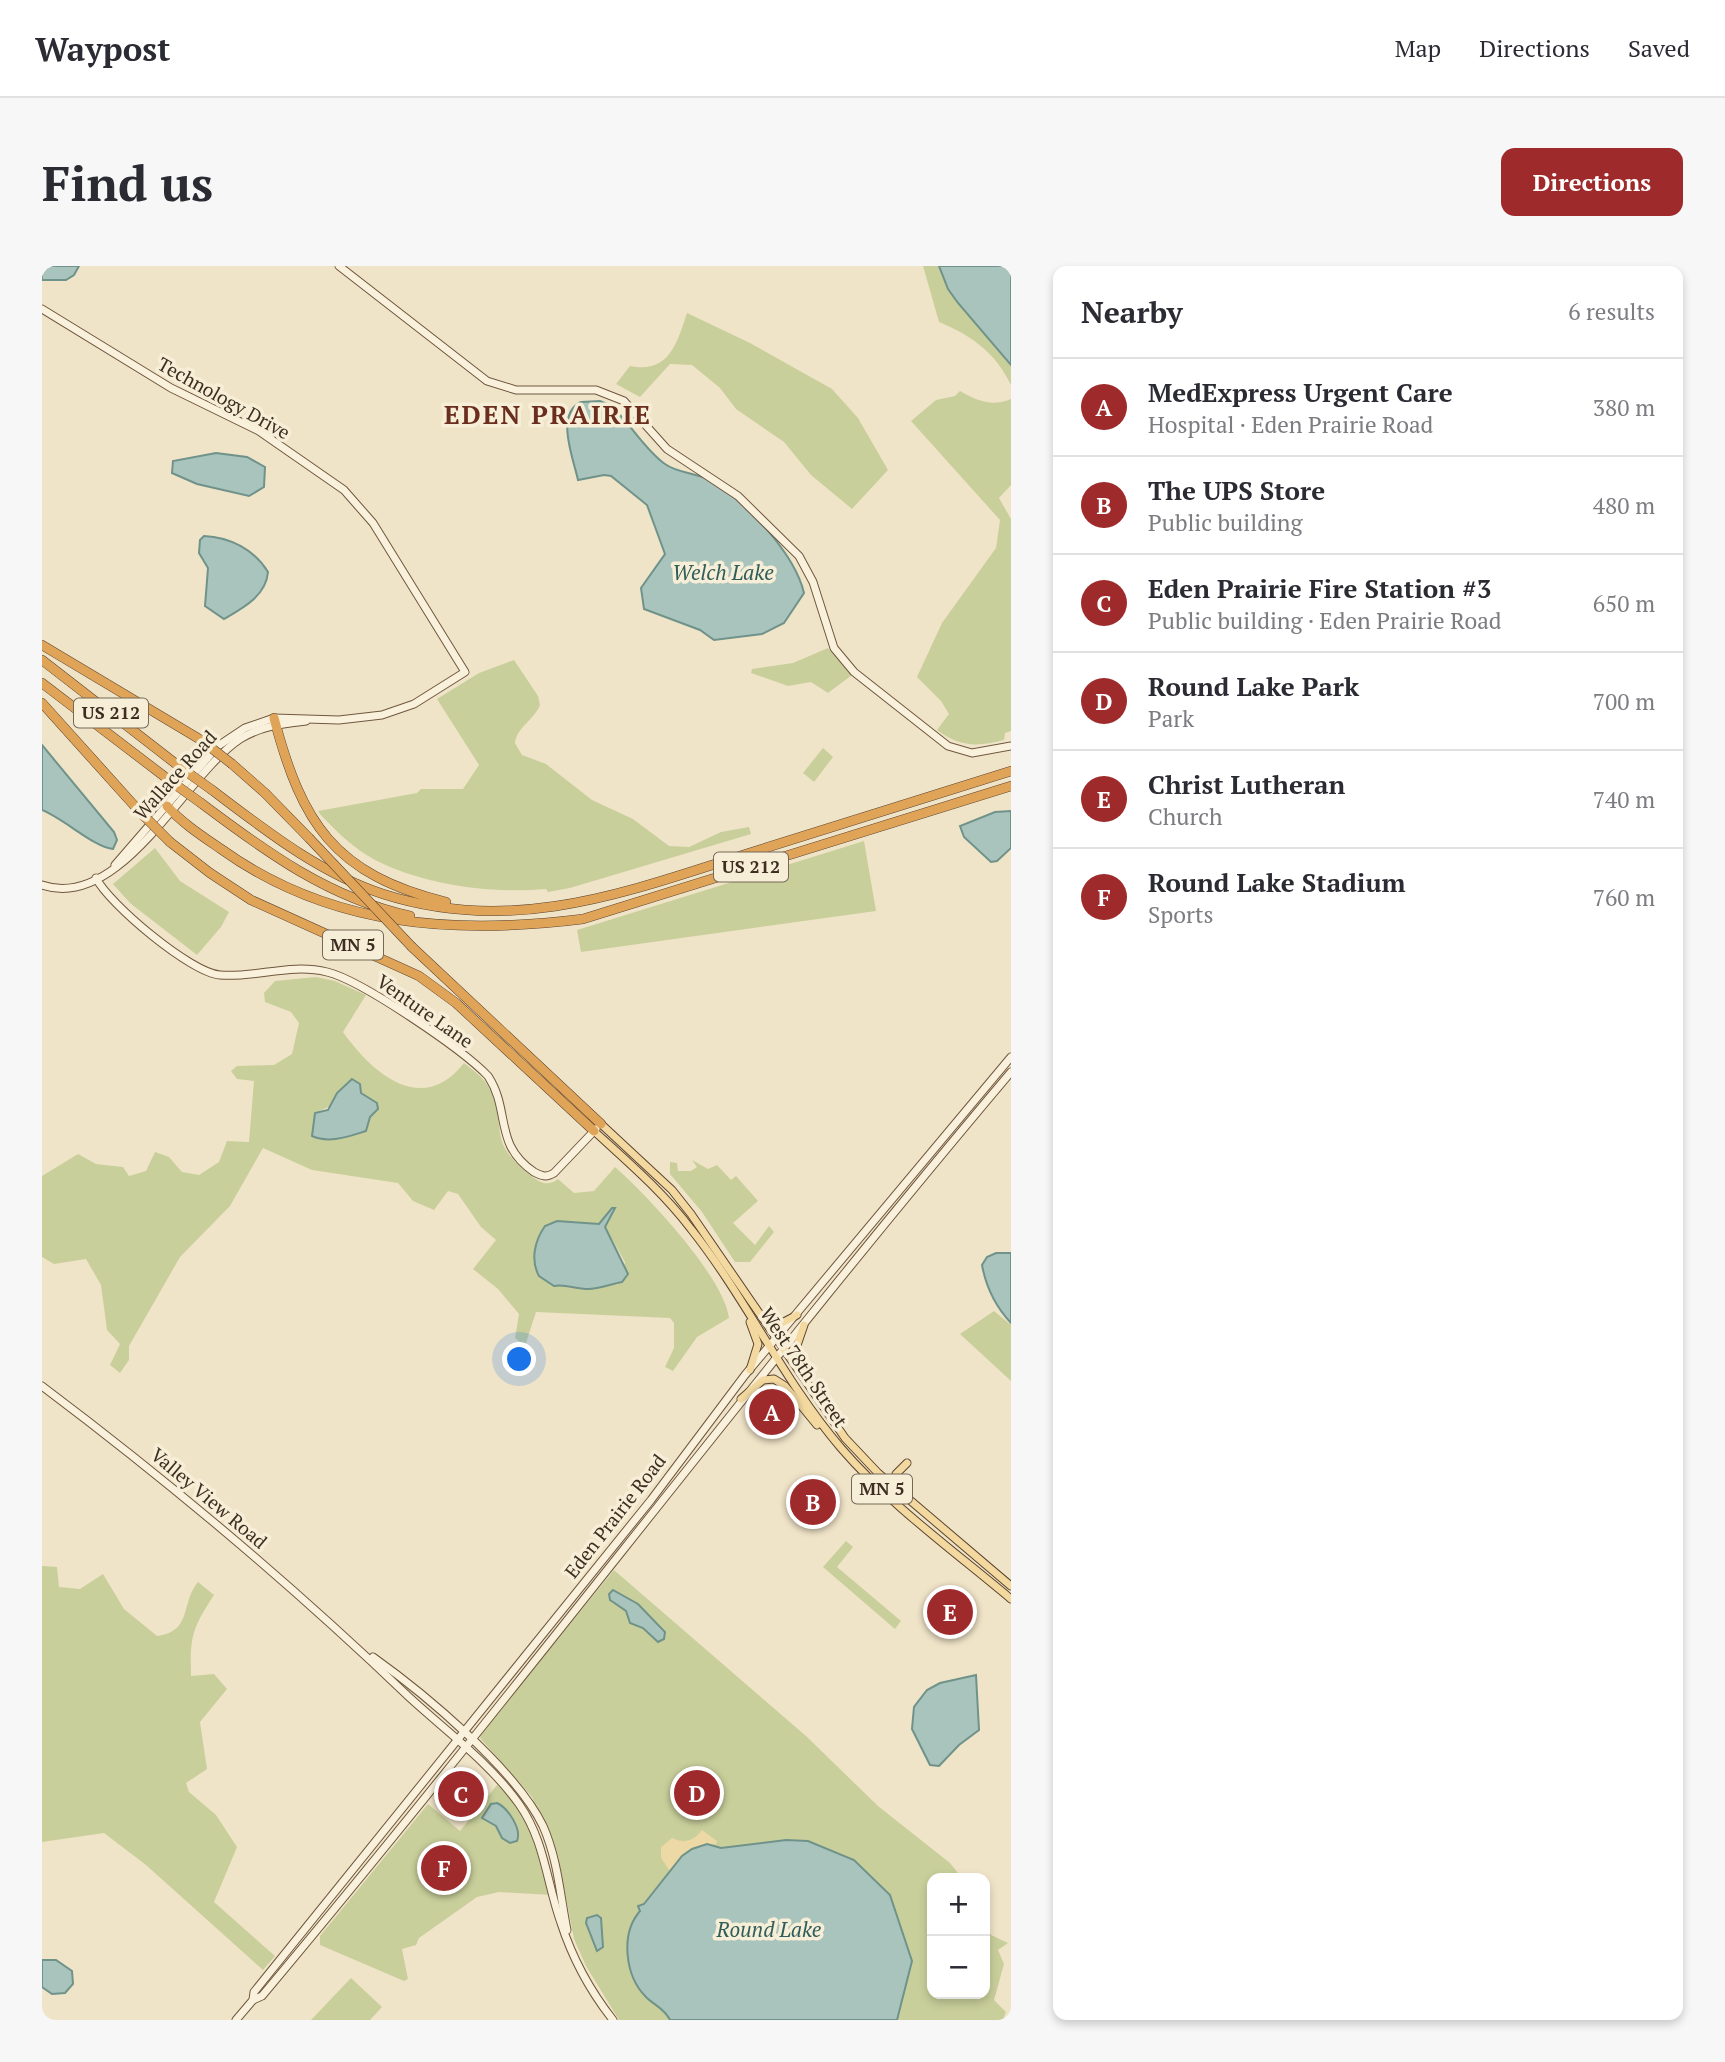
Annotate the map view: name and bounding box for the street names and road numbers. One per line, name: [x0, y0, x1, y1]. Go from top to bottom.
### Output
street label: Technology Drive: [154, 351, 295, 444]
road number: US 212: [74, 698, 148, 728]
street label: Wallace Road: [128, 724, 222, 825]
road number: US 212: [714, 852, 788, 882]
road number: MN 5: [323, 930, 383, 960]
street label: Venture Lane: [372, 968, 478, 1053]
street label: West 78th Street: [755, 1302, 854, 1432]
street label: Valley View Road: [146, 1442, 273, 1554]
street label: Eden Prairie Road: [558, 1448, 671, 1583]
road number: MN 5: [852, 1474, 912, 1504]

